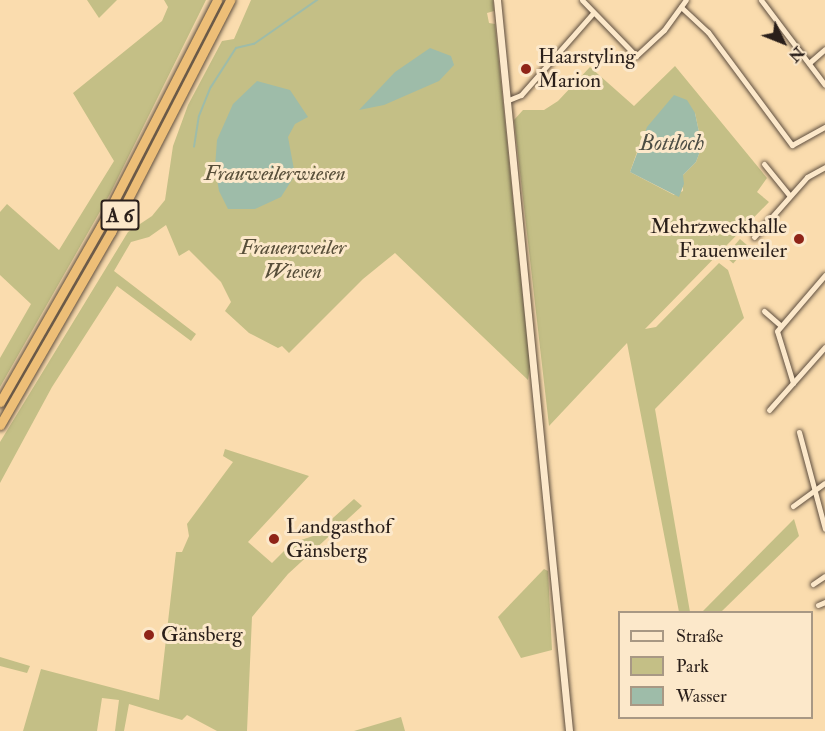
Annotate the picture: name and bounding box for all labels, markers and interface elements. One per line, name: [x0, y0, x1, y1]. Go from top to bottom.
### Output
north arrow: [753, 12, 813, 72]
text: N: [784, 42, 808, 66]
place label: Haarstyling Marion: [538, 44, 636, 94]
marker: Haarstyling Marion: [519, 62, 533, 76]
water label: Bottloch: [640, 131, 704, 157]
park label: Frauweilerwiesen: [204, 161, 346, 187]
road number: A 6: [100, 198, 140, 232]
place label: Mehrzweckhalle Frauenweiler: [650, 214, 787, 264]
marker: Mehrzweckhalle Frauenweiler: [792, 232, 806, 246]
park label: Frauenweiler Wiesen: [240, 235, 346, 285]
place label: Landgasthof Gänsberg: [286, 514, 392, 564]
marker: Landgasthof Gänsberg: [267, 532, 281, 546]
legend: [618, 611, 813, 719]
place label: Gänsberg: [161, 622, 242, 648]
text: Straße: [676, 625, 723, 648]
marker: Gänsberg: [142, 628, 156, 642]
text: Park: [676, 655, 709, 678]
text: Wasser: [676, 685, 727, 708]

